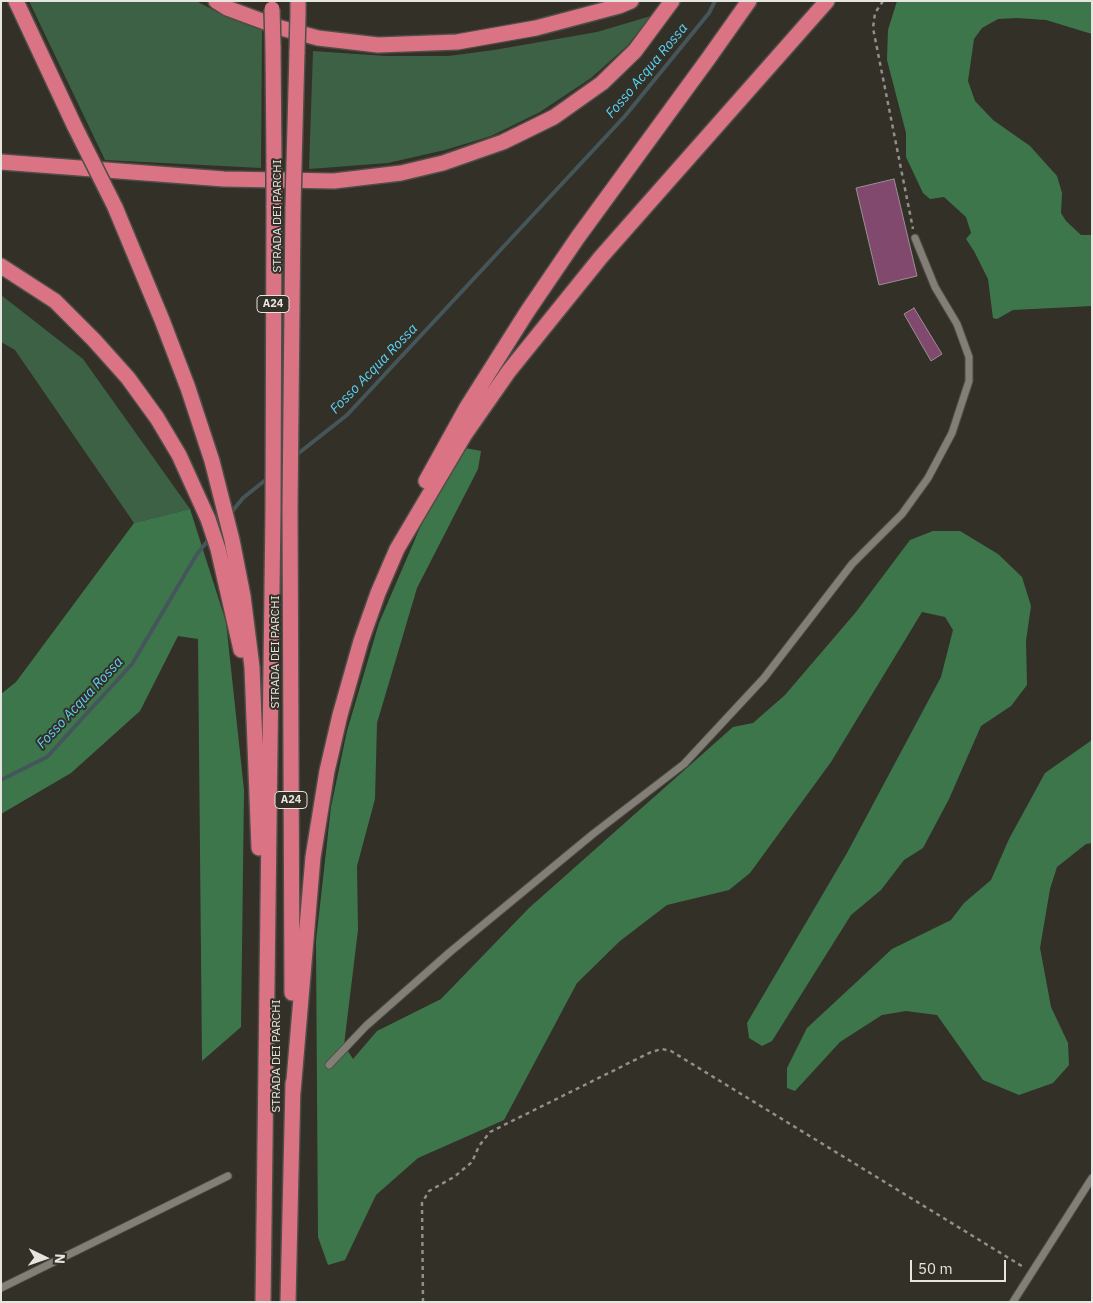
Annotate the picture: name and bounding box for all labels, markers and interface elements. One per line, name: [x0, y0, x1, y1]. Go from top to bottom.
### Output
water label: Fosso Acqua Rossa: [602, 20, 692, 122]
street label: STRADA DEI PARCHI: [271, 160, 285, 272]
road number: A24: [257, 296, 289, 312]
water label: Fosso Acqua Rossa: [327, 320, 421, 418]
street label: STRADA DEI PARCHI: [269, 596, 283, 708]
water label: Fosso Acqua Rossa: [33, 654, 127, 752]
road number: A24: [275, 792, 307, 808]
street label: STRADA DEI PARCHI: [270, 1000, 284, 1112]
north arrow: [20, 1233, 70, 1283]
scale bar: [913, 1250, 1009, 1282]
text: N: [51, 1253, 69, 1264]
text: 50 m: [918, 1259, 953, 1278]

